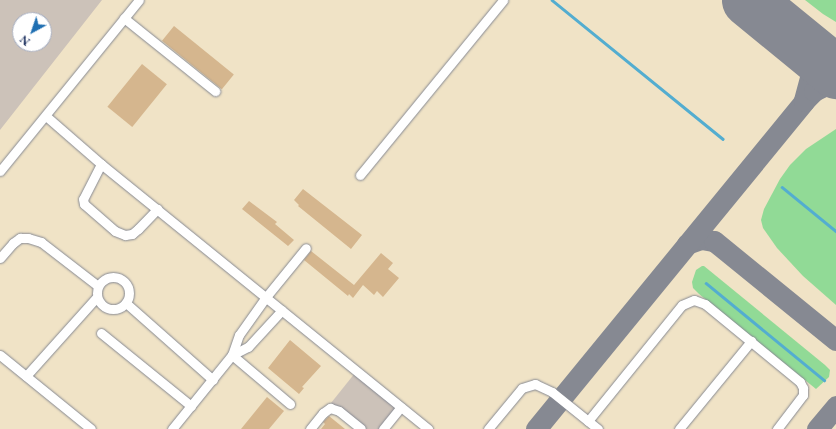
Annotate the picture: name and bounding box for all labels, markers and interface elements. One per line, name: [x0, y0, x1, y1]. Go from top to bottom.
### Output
north arrow: [12, 12, 52, 52]
text: N: [17, 32, 33, 49]

